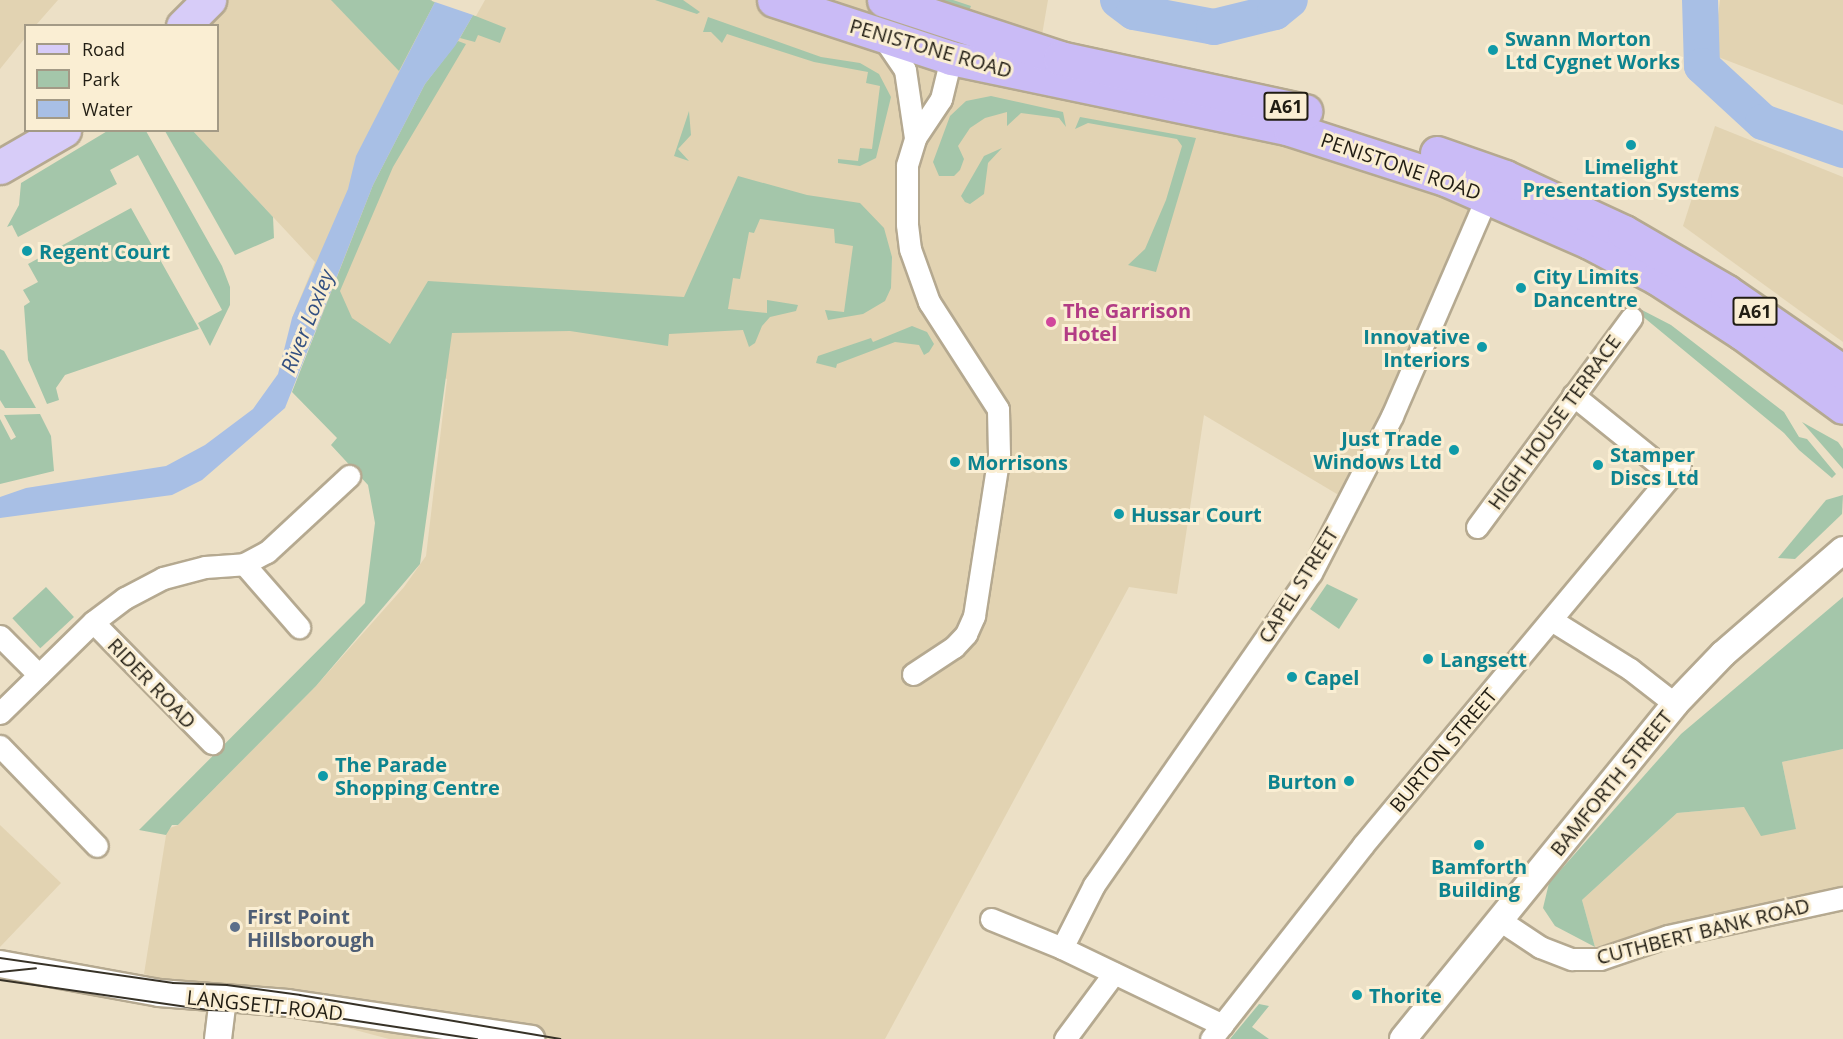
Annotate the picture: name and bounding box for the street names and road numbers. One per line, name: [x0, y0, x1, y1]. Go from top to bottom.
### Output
street label: PENISTONE ROAD: [847, 13, 1015, 83]
road number: A61: [1262, 91, 1310, 121]
street label: PENISTONE ROAD: [1318, 127, 1484, 205]
road number: A61: [1731, 296, 1779, 326]
street label: HIGH HOUSE TERRACE: [1483, 330, 1625, 514]
street label: CAPEL STREET: [1253, 523, 1343, 647]
street label: RIDER ROAD: [103, 633, 201, 733]
street label: BURTON STREET: [1384, 683, 1502, 817]
street label: BAMFORTH STREET: [1545, 705, 1677, 861]
street label: CUTHBERT BANK ROAD: [1594, 893, 1812, 969]
street label: LANGSETT ROAD: [186, 985, 344, 1025]

